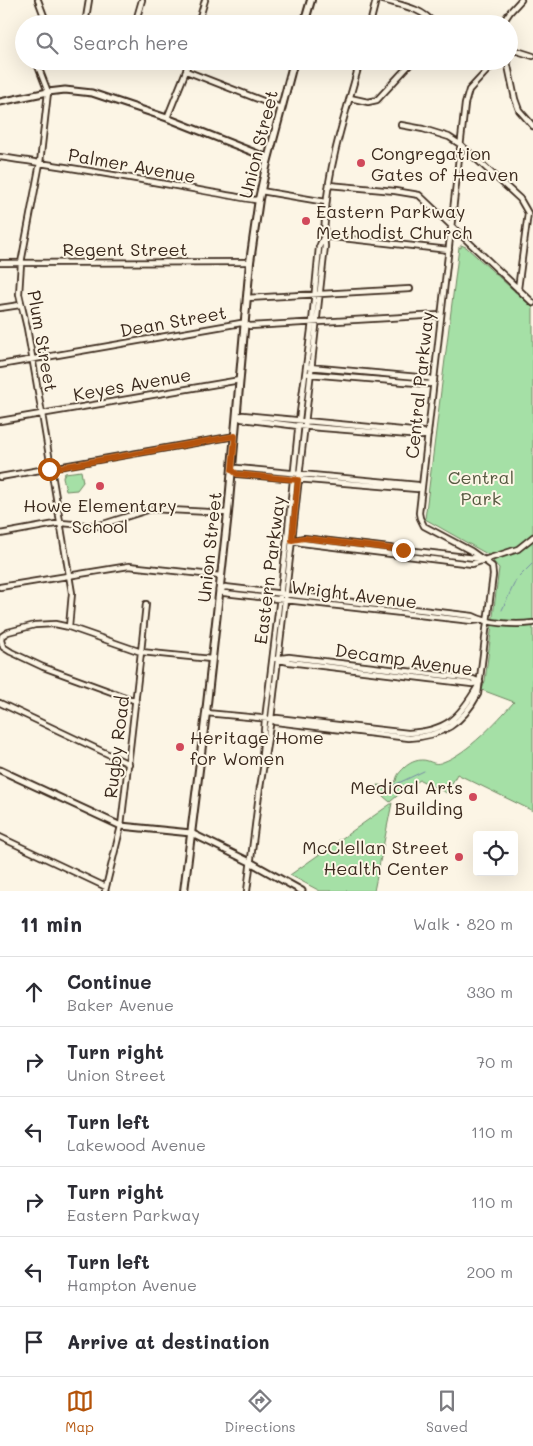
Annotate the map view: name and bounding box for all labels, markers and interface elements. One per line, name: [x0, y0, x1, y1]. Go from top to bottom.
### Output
search box: [15, 15, 518, 70]
icon: search: [33, 29, 61, 57]
text: Search here: [73, 30, 189, 55]
street label: Union Street: [233, 87, 283, 201]
place label: Congregation Gates of Heaven: [371, 141, 518, 186]
street label: Palmer Avenue: [66, 142, 198, 188]
marker: Congregation Gates of Heaven: [355, 157, 367, 169]
place label: Eastern Parkway Methodist Church: [316, 199, 472, 244]
marker: Eastern Parkway Methodist Church: [300, 215, 312, 227]
street label: Regent Street: [62, 237, 188, 261]
street label: Plum Street: [22, 288, 64, 394]
street label: Dean Street: [118, 300, 228, 342]
street label: Central Parkway: [399, 310, 439, 460]
street label: Keyes Avenue: [71, 362, 193, 406]
route start: [38, 458, 61, 481]
park label: Central Park: [448, 465, 514, 510]
marker: Howe Elementary School: [94, 480, 106, 492]
street label: Union Street: [191, 490, 227, 604]
place label: Howe Elementary School: [23, 493, 177, 538]
street label: Eastern Parkway: [248, 494, 290, 646]
route end: [392, 539, 415, 562]
street label: Wright Avenue: [290, 574, 418, 614]
street label: Decamp Avenue: [334, 637, 474, 681]
street label: Rugby Road: [98, 694, 134, 800]
place label: Heritage Home for Women: [190, 725, 324, 770]
marker: Heritage Home for Women: [174, 741, 186, 753]
place label: Medical Arts Building: [350, 775, 463, 820]
marker: Medical Arts Building: [467, 791, 479, 803]
map controls: [473, 831, 518, 876]
button: locate: [473, 831, 518, 876]
place label: McClellan Street Health Center: [302, 835, 449, 880]
marker: McClellan Street Health Center: [453, 851, 465, 863]
text: 11 min: [20, 910, 82, 937]
text: Walk · 820 m: [413, 913, 513, 934]
text: Continue: [67, 969, 152, 994]
icon: ahead: [20, 978, 48, 1006]
text: 330 m: [467, 981, 513, 1002]
text: Baker Avenue: [67, 994, 174, 1015]
text: Turn right: [67, 1039, 164, 1064]
icon: right: [20, 1048, 48, 1076]
text: 70 m: [476, 1051, 513, 1072]
text: Union Street: [67, 1064, 166, 1085]
text: Turn left: [67, 1109, 150, 1134]
icon: left: [20, 1118, 48, 1146]
text: 110 m: [471, 1121, 513, 1142]
text: Lakewood Avenue: [67, 1134, 206, 1155]
text: Turn right: [67, 1179, 164, 1204]
icon: right: [20, 1188, 48, 1216]
text: 110 m: [471, 1191, 513, 1212]
text: Eastern Parkway: [67, 1204, 200, 1225]
text: Turn left: [67, 1249, 150, 1274]
icon: left: [20, 1258, 48, 1286]
text: 200 m: [466, 1261, 513, 1282]
text: Hampton Avenue: [67, 1274, 197, 1295]
icon: arrive: [20, 1328, 48, 1356]
text: Arrive at destination: [67, 1329, 270, 1354]
tab: Map: [65, 1387, 94, 1436]
tab: Directions: [224, 1387, 296, 1436]
tab: Saved: [426, 1387, 468, 1436]

